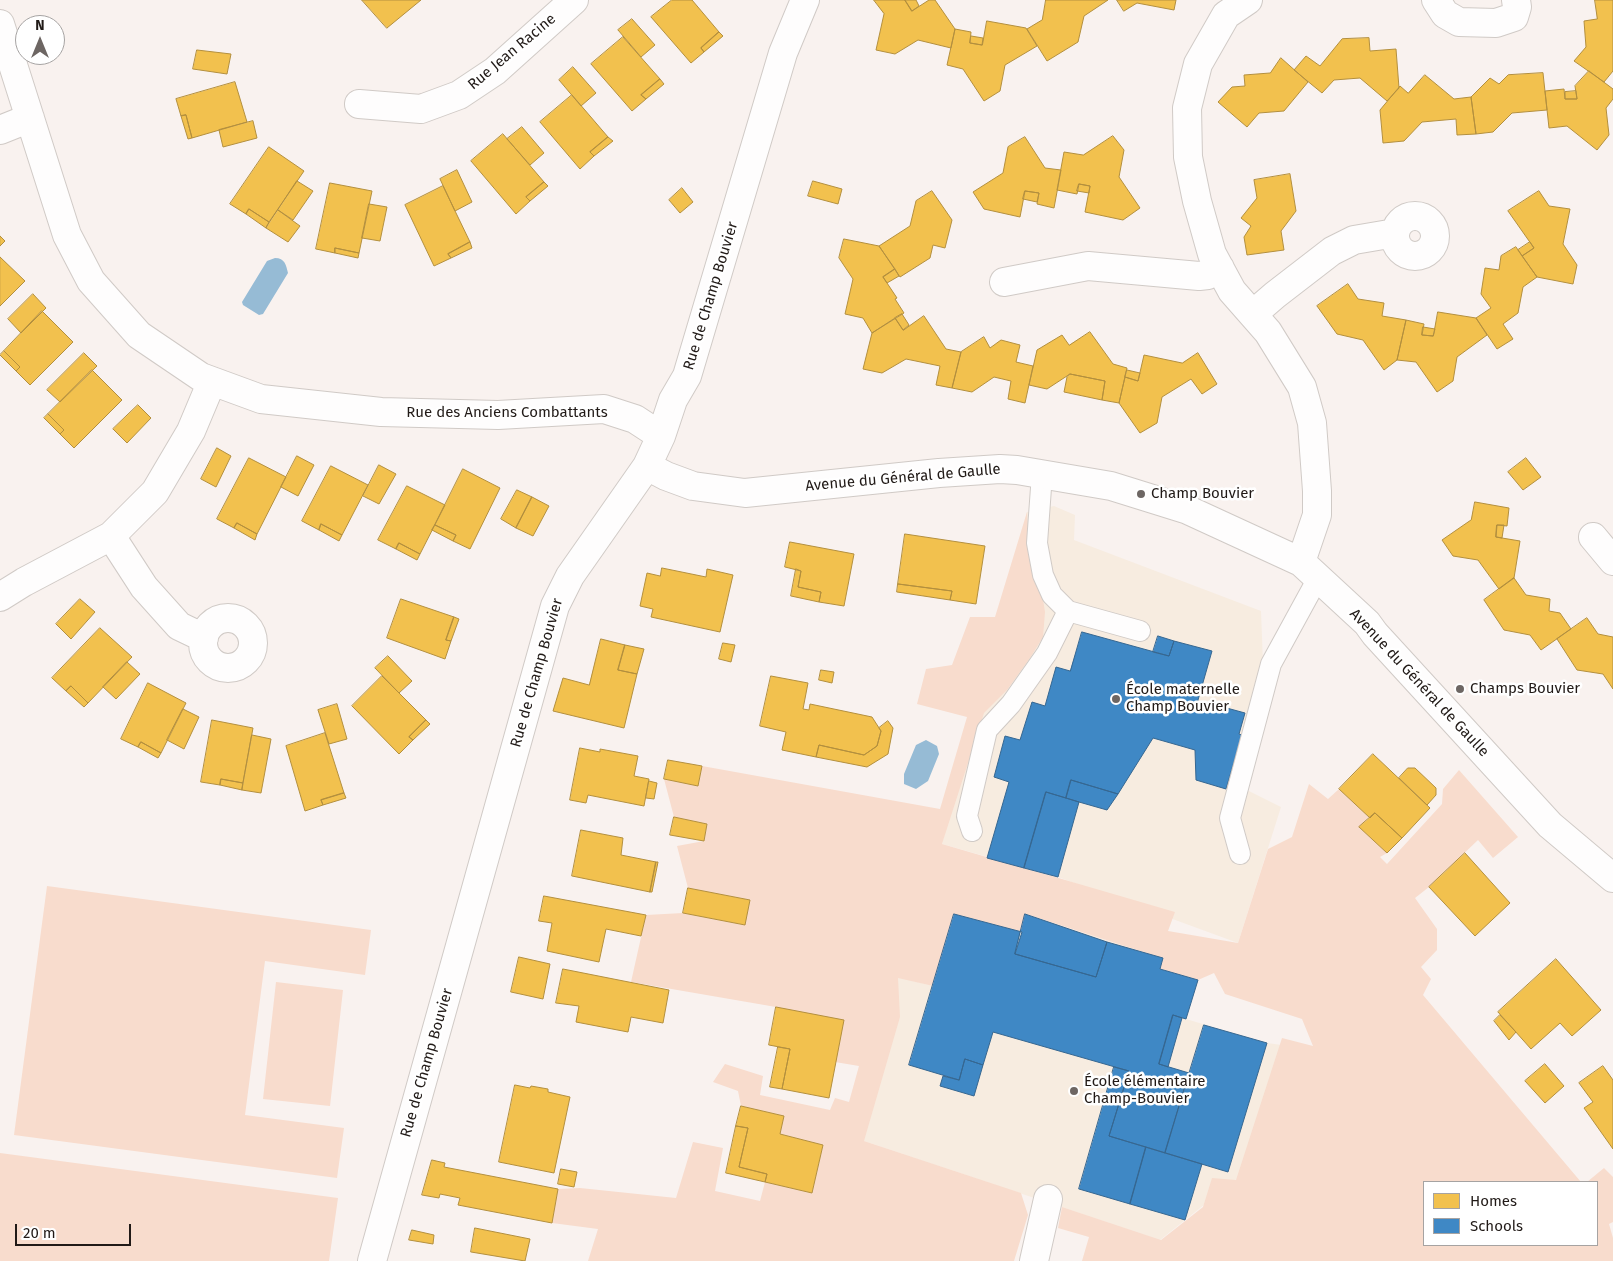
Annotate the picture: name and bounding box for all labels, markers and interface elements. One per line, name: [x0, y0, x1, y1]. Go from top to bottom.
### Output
street label: Rue Jean Racine: [464, 10, 560, 94]
north arrow: [15, 15, 65, 65]
text: N: [35, 17, 45, 34]
street label: Rue de Champ Bouvier: [680, 220, 742, 372]
street label: Rue des Anciens Combattants: [406, 404, 608, 422]
street label: Avenue du Général de Gaulle: [805, 460, 1001, 496]
place label: Champ Bouvier: [1151, 485, 1254, 503]
marker: Champ Bouvier: [1135, 488, 1147, 500]
street label: Rue de Champ Bouvier: [507, 596, 567, 750]
street label: Avenue du Général de Gaulle: [1346, 605, 1492, 761]
place label: Champs Bouvier: [1470, 680, 1580, 698]
place label: École maternelle Champ Bouvier: [1126, 681, 1240, 716]
marker: Champs Bouvier: [1454, 683, 1466, 695]
marker: École maternelle Champ Bouvier: [1110, 693, 1122, 705]
street label: Rue de Champ Bouvier: [397, 986, 457, 1140]
place label: École élémentaire Champ-Bouvier: [1084, 1073, 1206, 1108]
marker: École élémentaire Champ-Bouvier: [1068, 1085, 1080, 1097]
legend: [1423, 1181, 1598, 1246]
text: Homes: [1470, 1192, 1517, 1210]
scale bar: [18, 1214, 134, 1246]
text: Schools: [1470, 1217, 1523, 1235]
text: 20 m: [23, 1224, 56, 1242]

